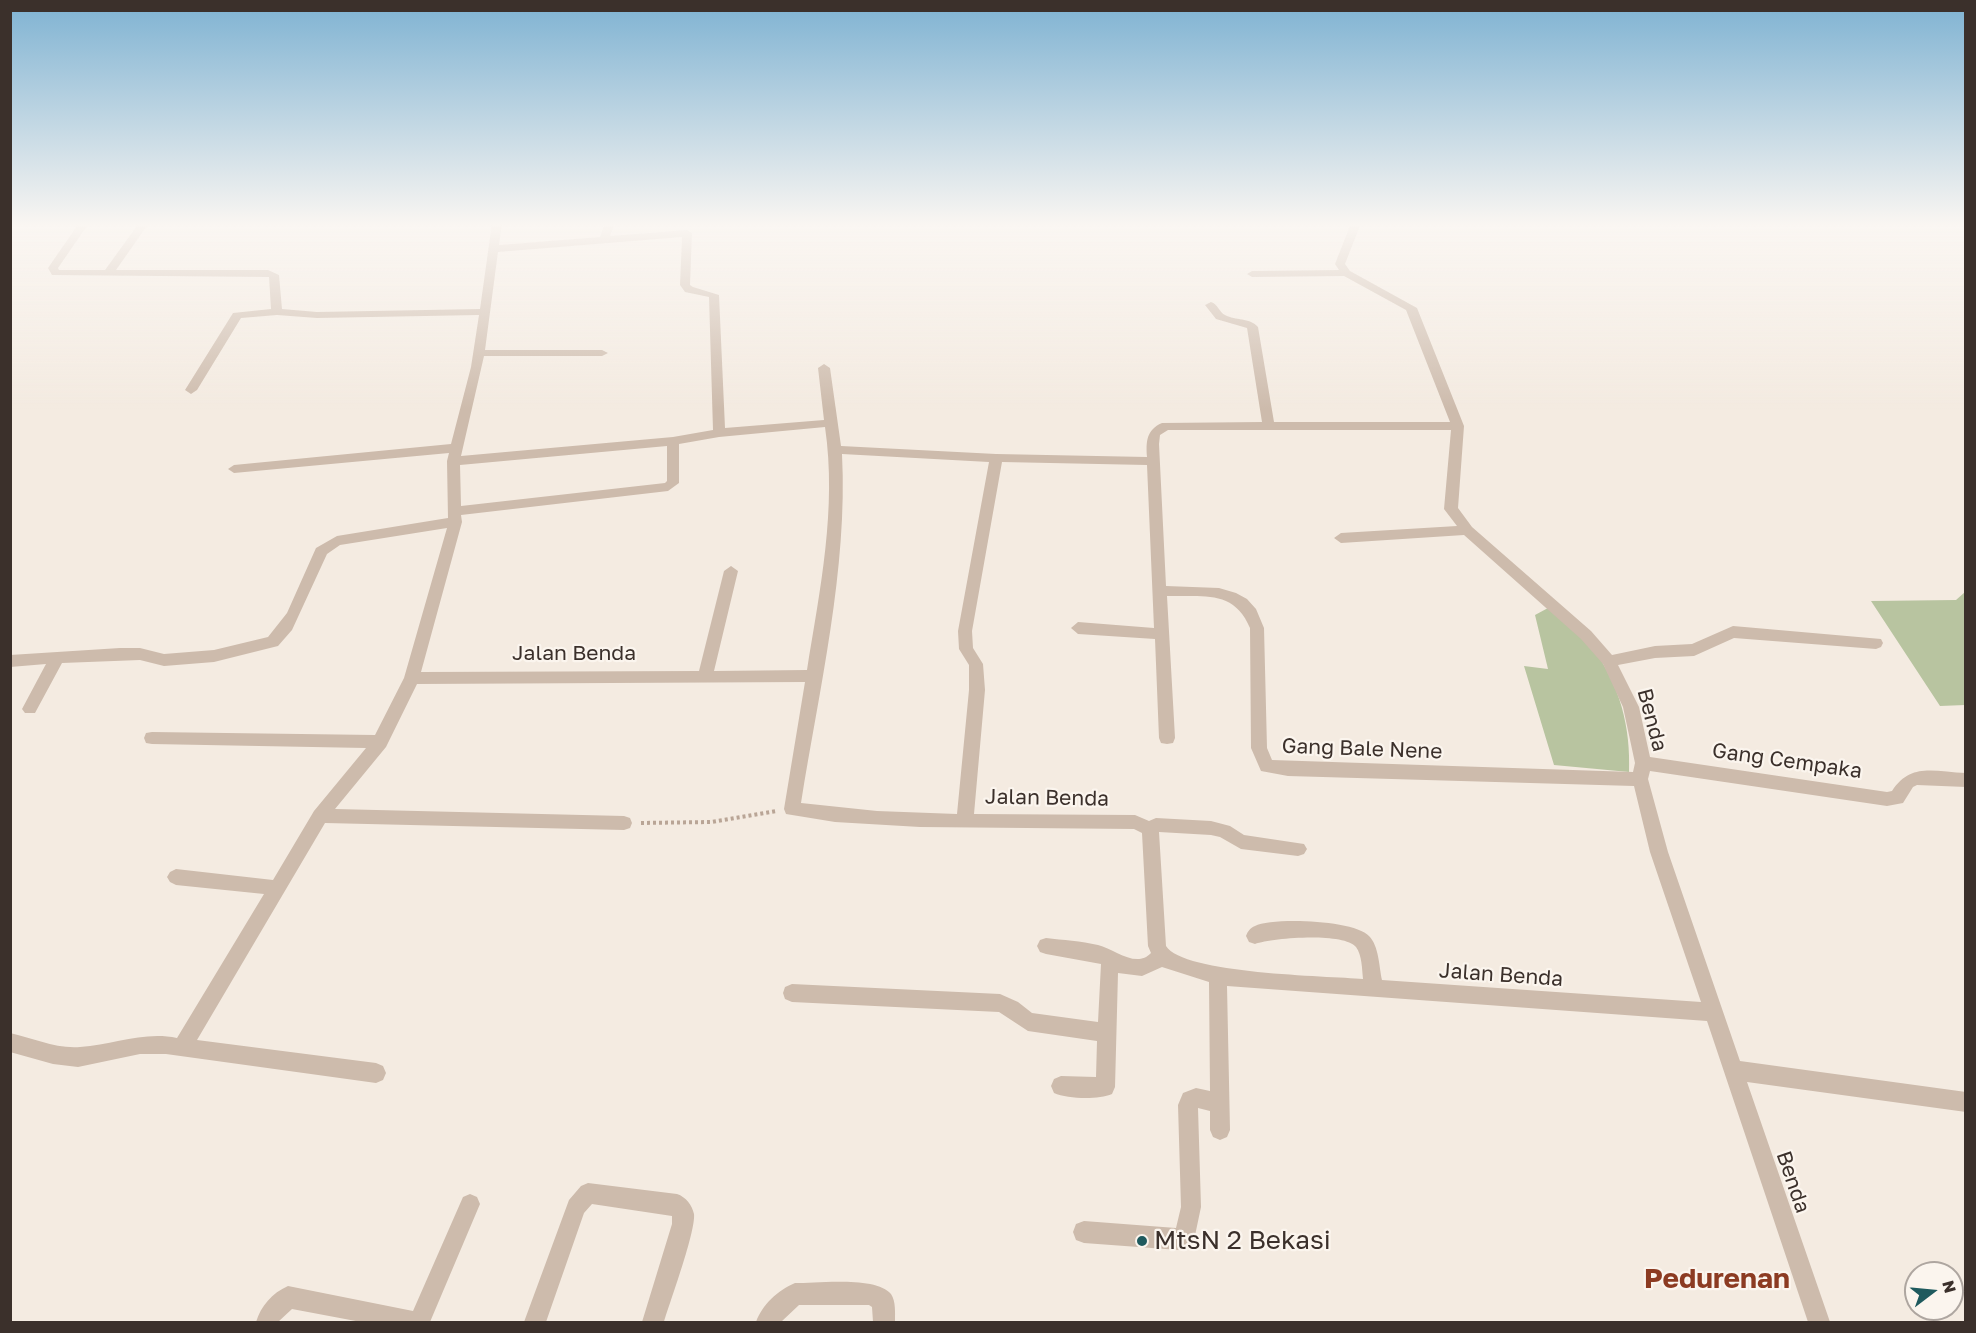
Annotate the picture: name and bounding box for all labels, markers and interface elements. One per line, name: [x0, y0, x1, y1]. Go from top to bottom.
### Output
street label: Jalan Benda: [512, 640, 636, 666]
street label: Benda: [1632, 686, 1672, 754]
street label: Gang Bale Nene: [1281, 734, 1443, 764]
street label: Gang Cempaka: [1710, 738, 1864, 784]
street label: Jalan Benda: [985, 784, 1109, 812]
street label: Jalan Benda: [1438, 958, 1564, 992]
street label: Benda: [1771, 1148, 1815, 1216]
place label: MtsN 2 Bekasi: [1154, 1225, 1331, 1257]
marker: MtsN 2 Bekasi: [1135, 1234, 1149, 1248]
north arrow: [1904, 1261, 1964, 1321]
district label: Pedurenan: [1644, 1262, 1790, 1296]
text: N: [1938, 1278, 1961, 1295]

